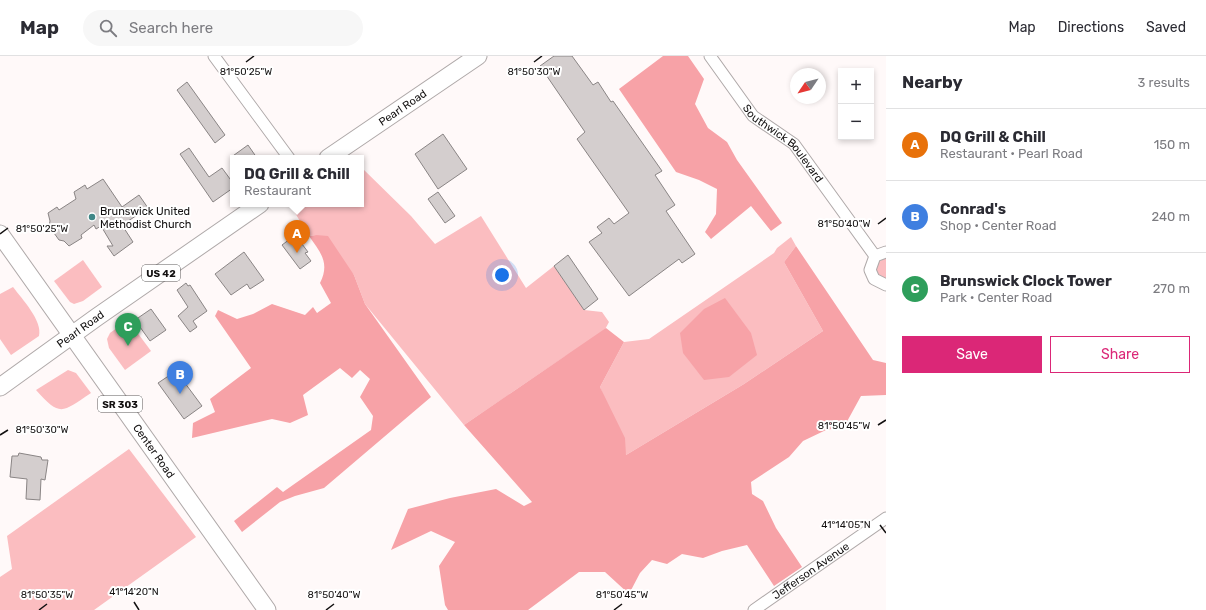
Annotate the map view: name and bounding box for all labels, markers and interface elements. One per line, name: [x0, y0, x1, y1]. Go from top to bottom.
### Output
search box: [83, 10, 363, 46]
text: Map: [20, 16, 59, 39]
icon: search: [97, 17, 119, 39]
text: Search here: [129, 19, 213, 37]
text: Map: [1009, 19, 1036, 36]
text: Directions: [1058, 19, 1124, 36]
text: Saved: [1146, 19, 1186, 36]
text: 81°50'25"W: [220, 66, 272, 78]
text: 81°50'30"W: [507, 66, 561, 78]
north arrow: [790, 68, 826, 104]
map controls: [838, 68, 874, 140]
button: +: [838, 68, 874, 104]
text: Nearby: [902, 72, 963, 92]
text: 3 results: [1138, 75, 1190, 90]
street label: Pearl Road: [376, 87, 429, 129]
street label: Southwick Boulevard: [740, 102, 826, 185]
button: −: [838, 104, 874, 140]
text: DQ Grill & Chill: [940, 128, 1046, 146]
text: A: [910, 137, 920, 152]
text: 150 m: [1154, 137, 1190, 152]
text: Restaurant · Pearl Road: [940, 146, 1083, 161]
popup: [230, 155, 364, 207]
text: DQ Grill & Chill: [244, 165, 350, 183]
text: Restaurant: [244, 183, 311, 198]
text: Conrad's: [940, 200, 1006, 218]
place label: Brunswick United Methodist Church: [100, 205, 191, 231]
text: B: [910, 209, 920, 224]
text: 240 m: [1151, 209, 1190, 224]
marker: Brunswick United Methodist Church: [87, 212, 97, 222]
text: 81°50'40"W: [818, 218, 870, 230]
text: Shop · Center Road: [940, 218, 1057, 233]
pin: A: [284, 220, 310, 253]
text: 81°50'25"W: [16, 223, 68, 235]
road number: US 42: [142, 265, 180, 281]
your location: [492, 265, 512, 285]
text: Brunswick Clock Tower: [940, 272, 1112, 290]
text: C: [910, 281, 920, 296]
text: 270 m: [1153, 281, 1190, 296]
text: Park · Center Road: [940, 290, 1052, 305]
street label: Pearl Road: [54, 308, 107, 351]
pin: C: [115, 313, 141, 346]
button: Save: [902, 336, 1042, 373]
button: Share: [1050, 336, 1190, 373]
pin: B: [167, 361, 193, 394]
road number: SR 303: [98, 396, 142, 412]
text: 81°50'45"W: [818, 420, 870, 432]
street label: Center Road: [130, 422, 177, 481]
text: 81°50'30"W: [15, 424, 69, 436]
text: 41°14'05"N: [821, 519, 871, 531]
street label: Jefferson Avenue: [770, 540, 852, 602]
text: 41°14'20"N: [109, 586, 159, 598]
text: 81°50'35"W: [21, 589, 73, 601]
text: 81°50'40"W: [308, 589, 360, 601]
text: 81°50'45"W: [596, 589, 648, 601]

